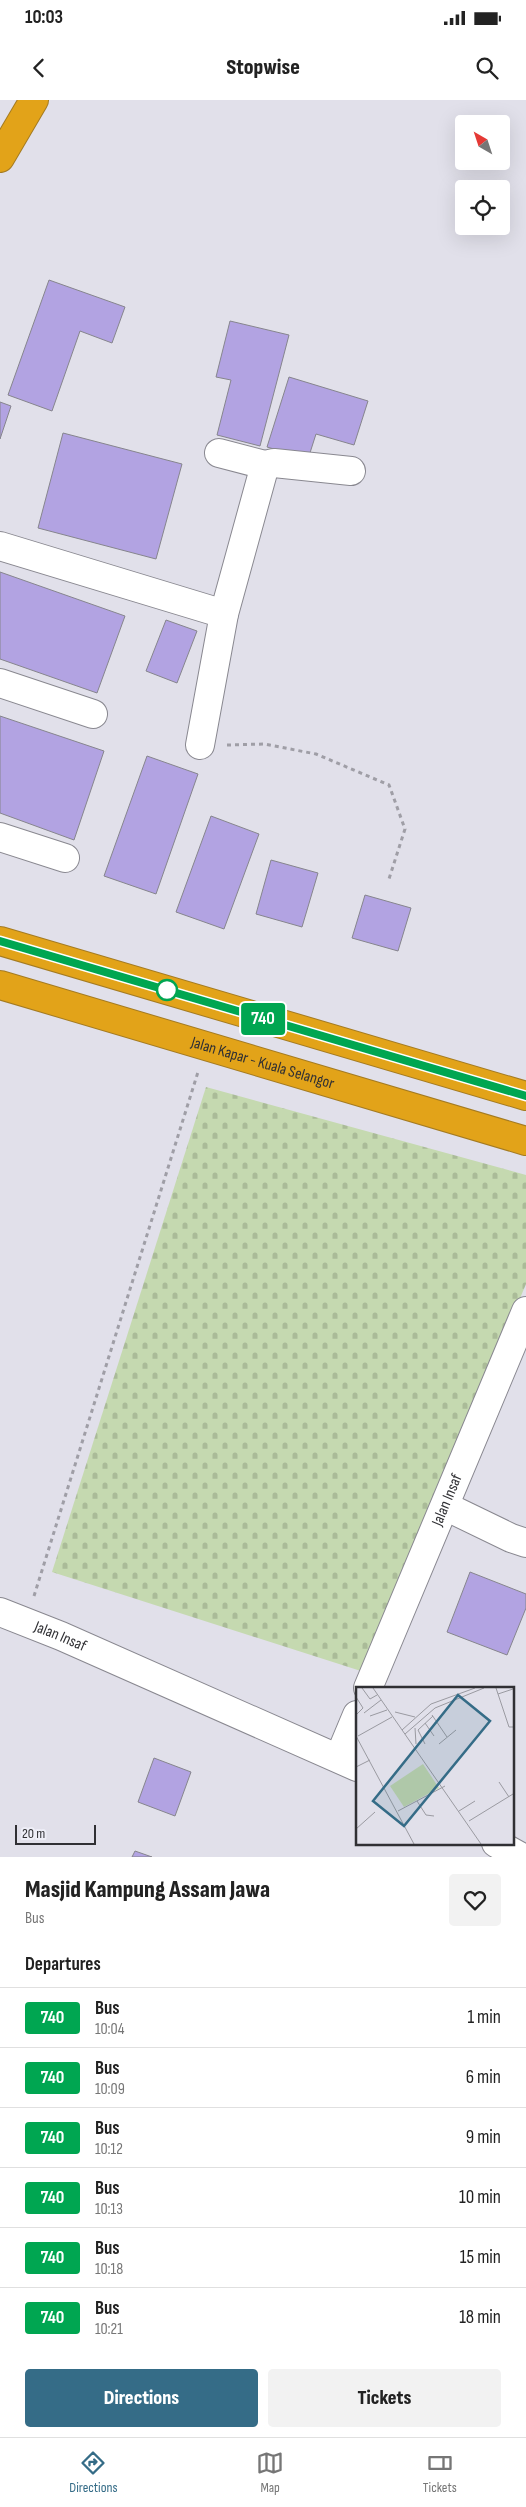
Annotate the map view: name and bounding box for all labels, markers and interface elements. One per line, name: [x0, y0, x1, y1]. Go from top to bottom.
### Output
text: 10:03: [25, 6, 63, 29]
icon: back: [25, 54, 53, 82]
text: Stopwise: [226, 54, 300, 81]
icon: search: [473, 54, 501, 82]
north arrow: [455, 115, 510, 170]
map controls: [455, 115, 510, 235]
button: locate: [455, 180, 510, 235]
unlabelled marker: [156, 979, 178, 1001]
line badge: 740: [234, 1003, 292, 1035]
text: 740: [251, 1008, 275, 1029]
street label: Jalan Kapar - Kuala Selangor: [188, 1032, 337, 1093]
street label: Jalan Insaf: [427, 1471, 466, 1530]
street label: Jalan Insaf: [31, 1617, 90, 1656]
inset map: [356, 1687, 514, 1844]
scale bar: [15, 1822, 96, 1845]
text: 20 m: [22, 1825, 45, 1842]
button: heart: [449, 1874, 501, 1926]
text: Masjid Kampung Assam Jawa: [25, 1875, 270, 1904]
text: Bus: [25, 1909, 45, 1928]
text: Departures: [25, 1953, 101, 1976]
text: Bus: [95, 1997, 120, 2020]
text: 1 min: [467, 2006, 501, 2029]
text: 740: [41, 2007, 64, 2028]
text: 10:04: [95, 2020, 124, 2039]
text: Bus: [95, 2057, 120, 2080]
text: 6 min: [466, 2066, 501, 2089]
text: 740: [41, 2067, 64, 2088]
text: 10:09: [95, 2080, 125, 2099]
text: Bus: [95, 2117, 120, 2140]
text: 9 min: [466, 2126, 501, 2149]
text: 740: [41, 2127, 64, 2148]
text: 10:12: [95, 2140, 123, 2159]
text: Bus: [95, 2177, 120, 2200]
text: 10 min: [459, 2186, 501, 2209]
text: 740: [41, 2187, 64, 2208]
text: 10:13: [95, 2200, 123, 2219]
text: Bus: [95, 2237, 120, 2260]
text: 15 min: [460, 2246, 501, 2269]
text: 740: [41, 2247, 64, 2268]
text: 10:18: [95, 2260, 123, 2279]
text: Bus: [95, 2297, 120, 2320]
text: 18 min: [459, 2306, 501, 2329]
text: 740: [41, 2307, 64, 2328]
text: 10:21: [95, 2320, 123, 2339]
button: Directions: [25, 2369, 258, 2427]
button: Tickets: [268, 2369, 501, 2427]
tab: Directions: [69, 2449, 117, 2496]
tab: Map: [256, 2449, 284, 2496]
tab: Tickets: [423, 2449, 457, 2496]

